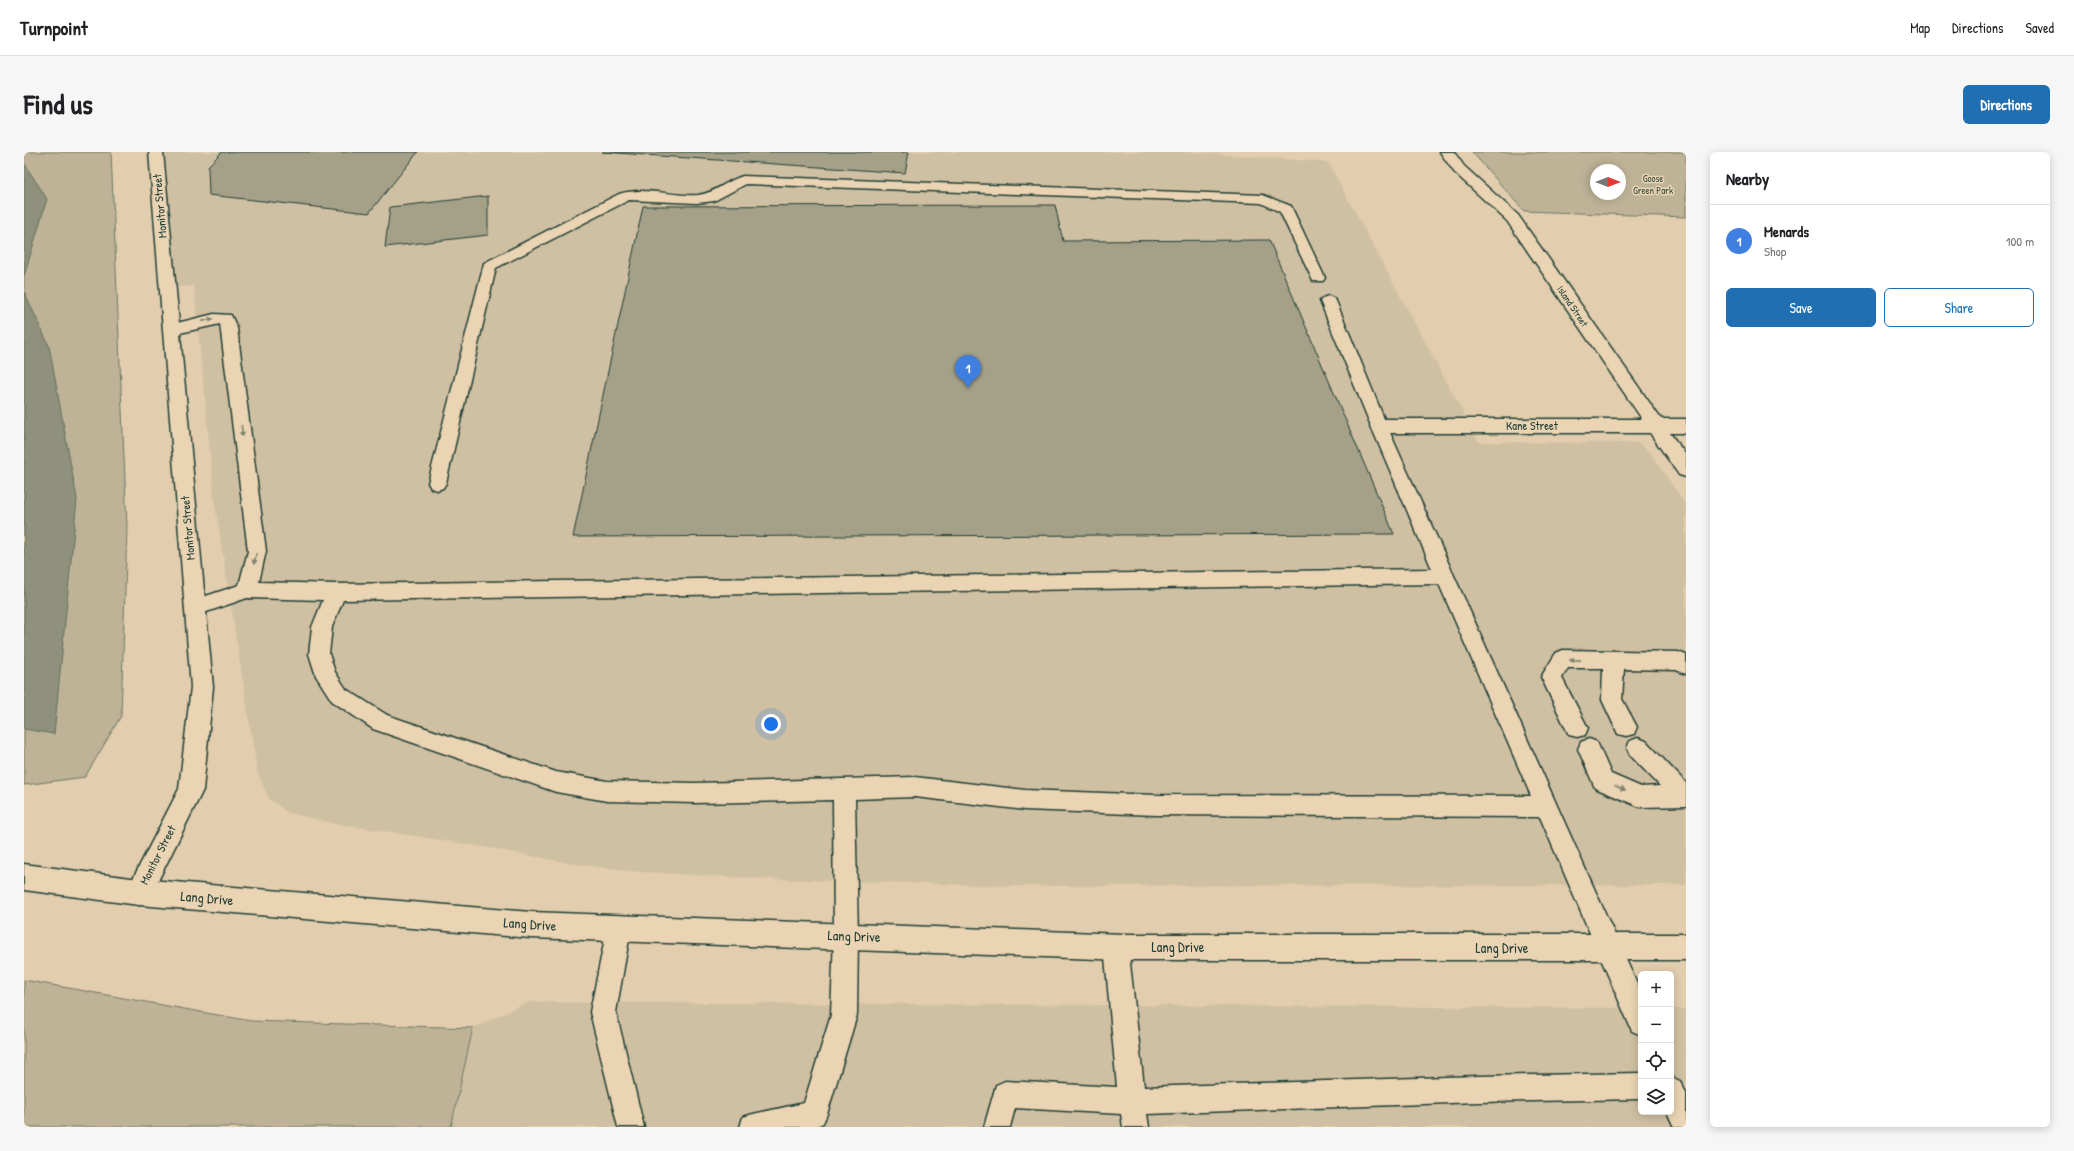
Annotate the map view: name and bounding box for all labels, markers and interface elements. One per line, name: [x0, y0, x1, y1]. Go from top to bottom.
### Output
text: Turnpoint: [20, 15, 88, 41]
text: Map: [1910, 18, 1930, 37]
text: Directions: [1952, 18, 2003, 37]
text: Saved: [2025, 18, 2054, 37]
text: Find us: [24, 85, 93, 123]
button: Directions: [1963, 85, 2050, 124]
north arrow: [1590, 164, 1626, 200]
text: Nearby: [1726, 167, 1769, 190]
street label: Monitor Street: [148, 172, 171, 239]
park label: Goose Green Park: [1633, 172, 1673, 197]
text: Menards: [1764, 221, 1809, 242]
text: 1: [1737, 232, 1741, 250]
text: 100 m: [2006, 232, 2034, 250]
text: Shop: [1764, 242, 1786, 260]
street label: Island Street: [1554, 283, 1591, 330]
button: Save: [1726, 288, 1876, 327]
button: Share: [1884, 288, 2034, 327]
one-way arrow: [202, 317, 215, 323]
pin: 1: [955, 355, 981, 388]
street label: Kane Street: [1506, 417, 1559, 434]
one-way arrow: [239, 425, 245, 437]
street label: Monitor Street: [176, 494, 199, 561]
one-way arrow: [251, 553, 257, 566]
one-way arrow: [1569, 656, 1581, 663]
your location: [761, 714, 781, 734]
one-way arrow: [1614, 786, 1626, 792]
street label: Monitor Street: [135, 821, 180, 887]
street label: Lang Drive: [180, 886, 235, 910]
street label: Lang Drive: [503, 912, 557, 936]
street label: Lang Drive: [827, 925, 881, 947]
street label: Lang Drive: [1152, 937, 1205, 957]
street label: Lang Drive: [1476, 938, 1529, 958]
map controls: [1638, 971, 1674, 1115]
button: +: [1638, 971, 1674, 1007]
button: −: [1638, 1007, 1674, 1043]
button: locate: [1638, 1043, 1674, 1079]
button: layers: [1638, 1079, 1674, 1115]

